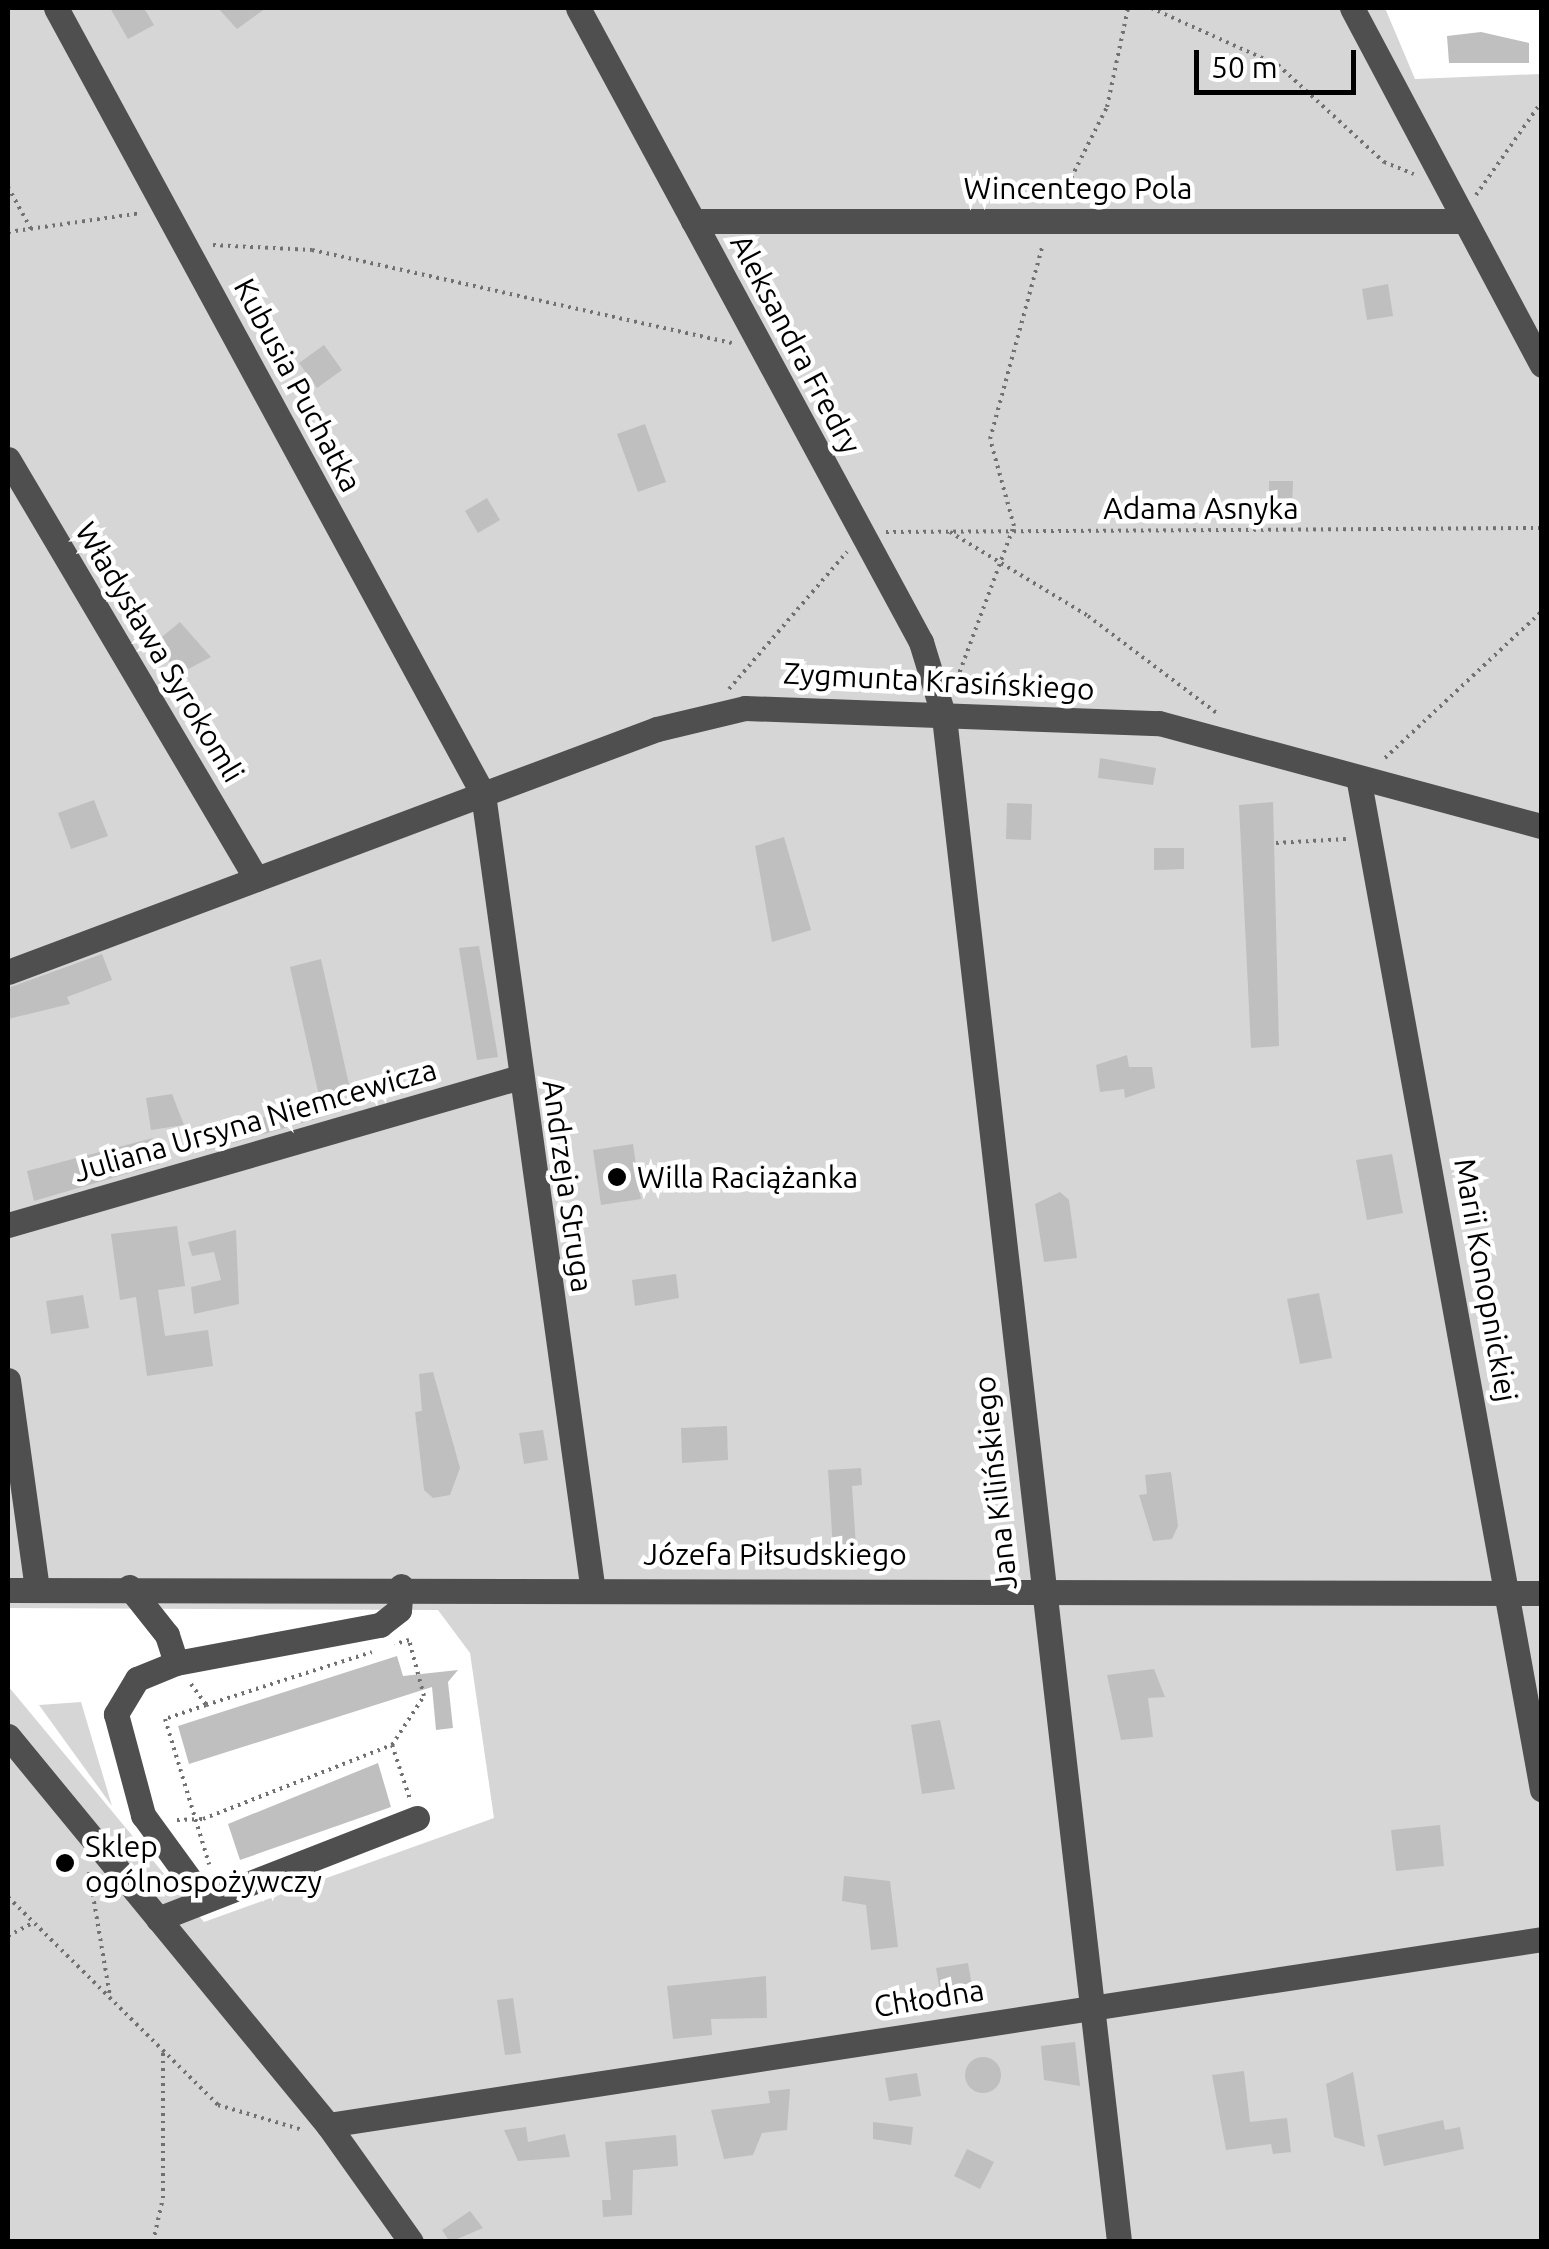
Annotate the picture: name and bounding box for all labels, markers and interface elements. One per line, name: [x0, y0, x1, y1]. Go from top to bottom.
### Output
scale bar: [1199, 30, 1362, 92]
text: 50 m: [1211, 50, 1278, 84]
street label: Wincentego Pola: [964, 170, 1192, 206]
street label: Aleksandra Fredry: [723, 228, 869, 460]
street label: Kubusia Puchatka: [227, 272, 369, 498]
street label: Adama Asnyka: [1103, 490, 1299, 526]
street label: Władysława Syrokomli: [68, 515, 252, 789]
street label: Zygmunta Krasińskiego: [782, 655, 1096, 707]
street label: Juliana Ursyna Niemcewicza: [69, 1051, 441, 1189]
street label: Andrzeja Struga: [535, 1078, 601, 1294]
street label: Marii Konopnickiej: [1447, 1155, 1525, 1405]
place label: Willa Raciążanka: [637, 1159, 858, 1195]
marker: Willa Raciążanka: [606, 1166, 628, 1188]
street label: Jana Kilińskiego: [966, 1374, 1024, 1592]
street label: Józefa Piłsudskiego: [643, 1536, 907, 1572]
place label: Sklep ogólnospożywczy: [85, 1828, 322, 1898]
marker: Sklep ogólnospożywczy: [54, 1852, 76, 1874]
street label: Chłodna: [871, 1972, 987, 2024]

